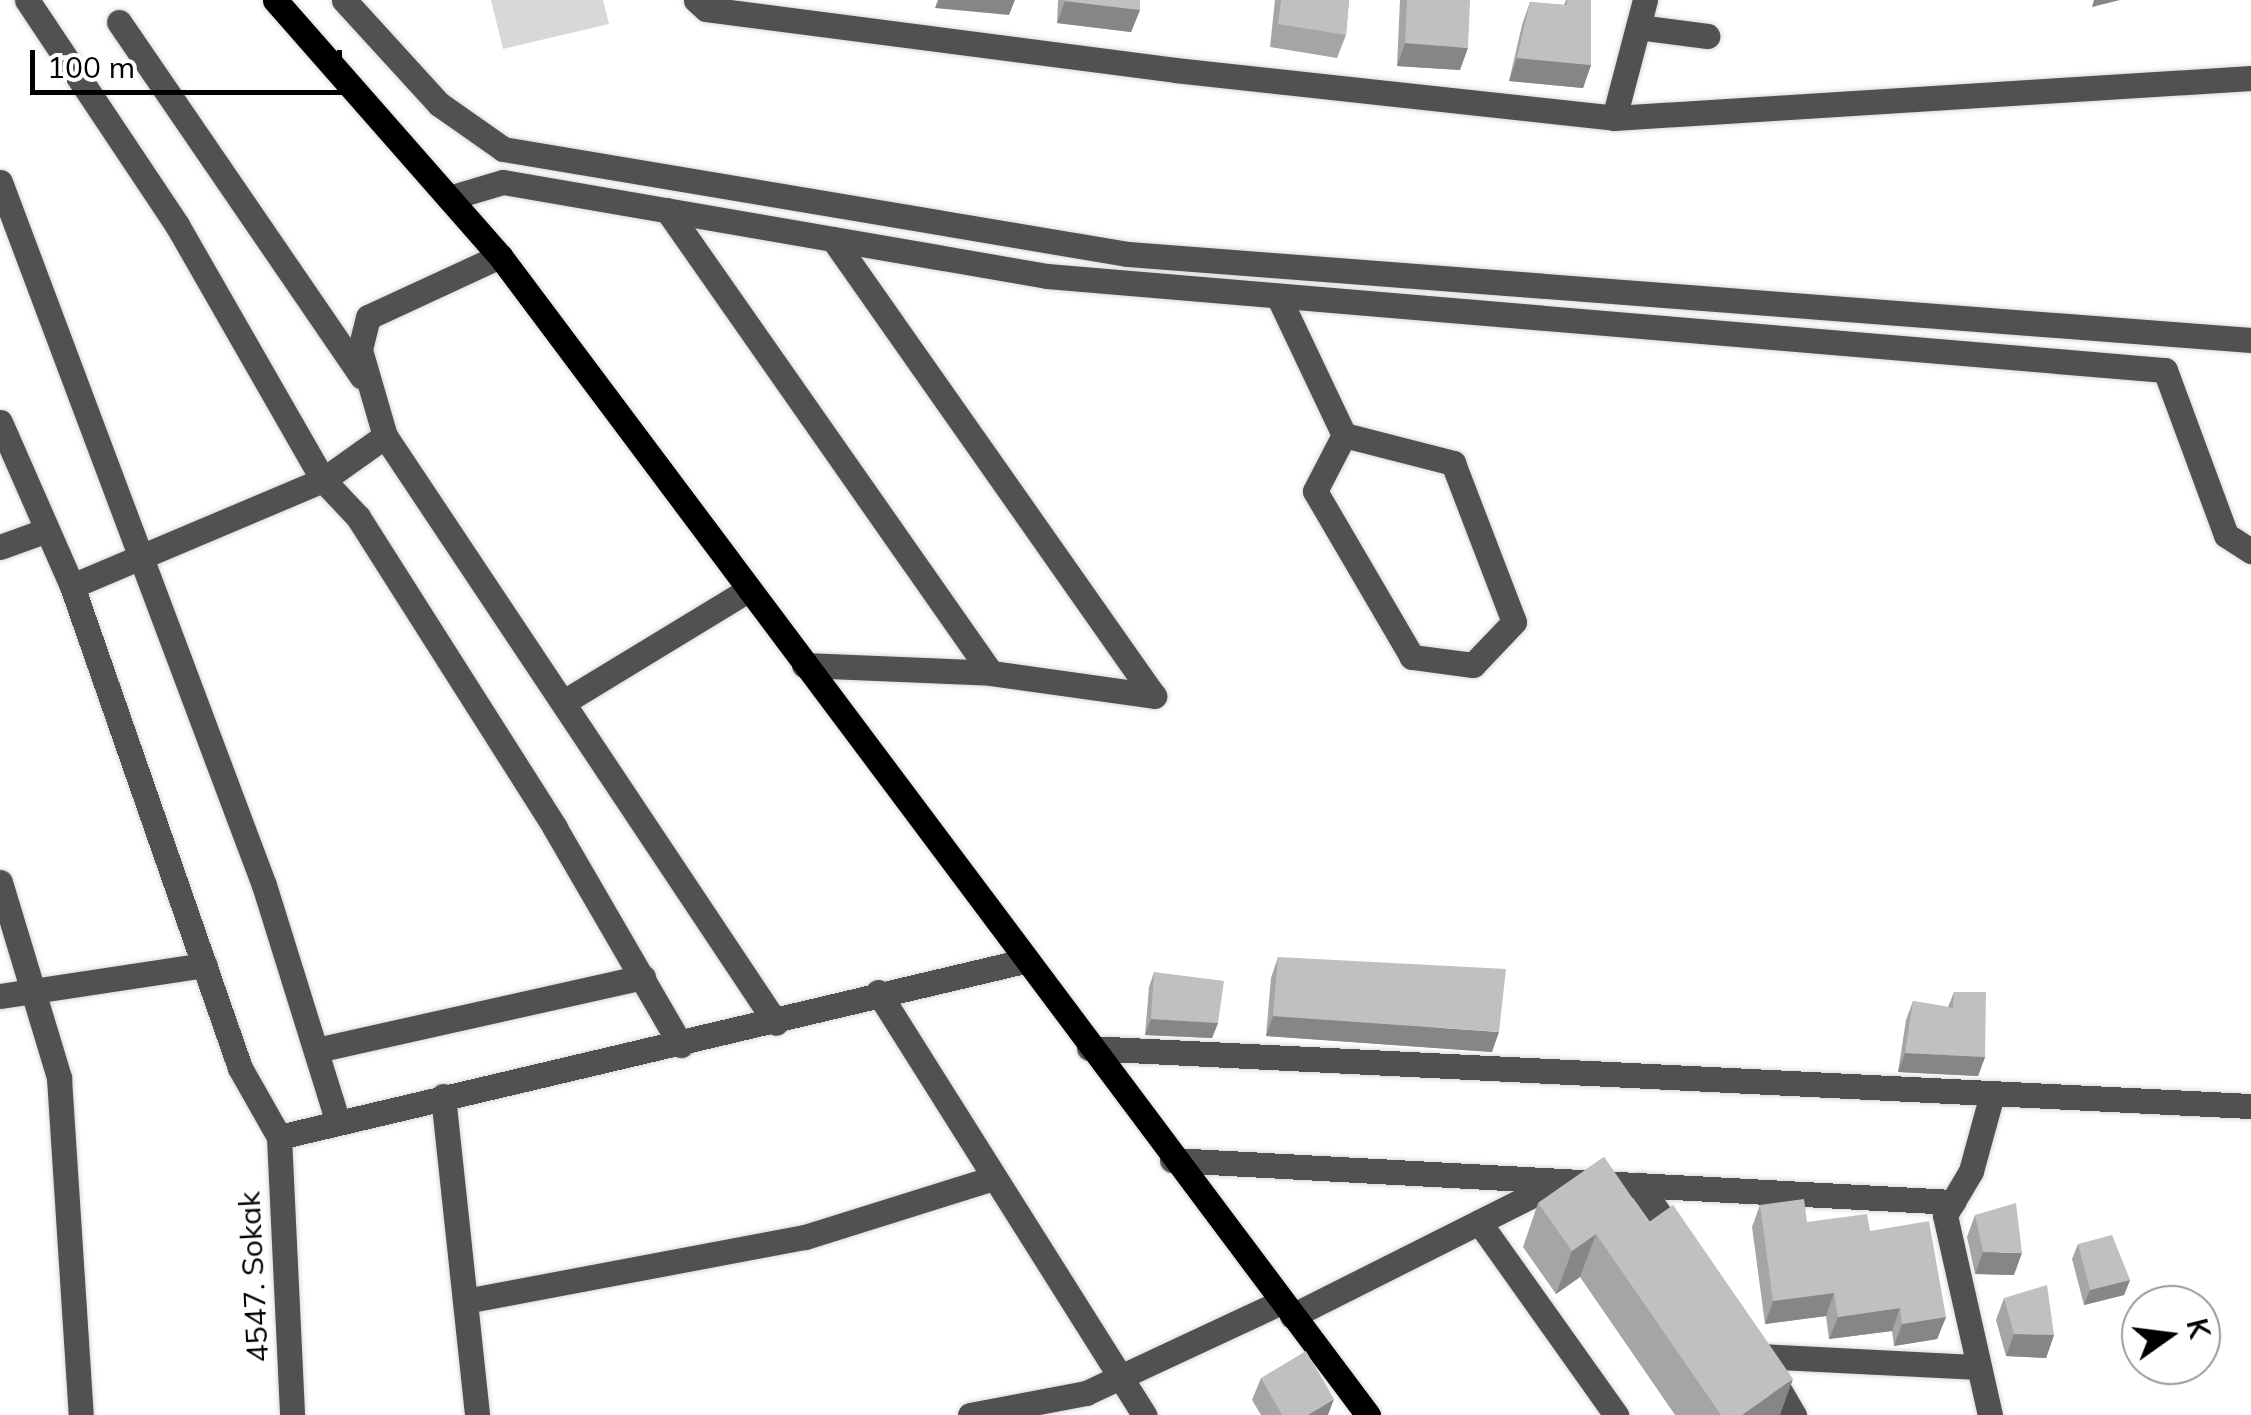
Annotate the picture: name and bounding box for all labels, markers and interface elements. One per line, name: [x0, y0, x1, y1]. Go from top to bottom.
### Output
scale bar: [35, 30, 348, 92]
text: 100 m: [47, 48, 135, 86]
street label: 4547. Sokak: [231, 1191, 275, 1363]
north arrow: [2121, 1285, 2221, 1385]
text: K: [2179, 1315, 2218, 1341]

